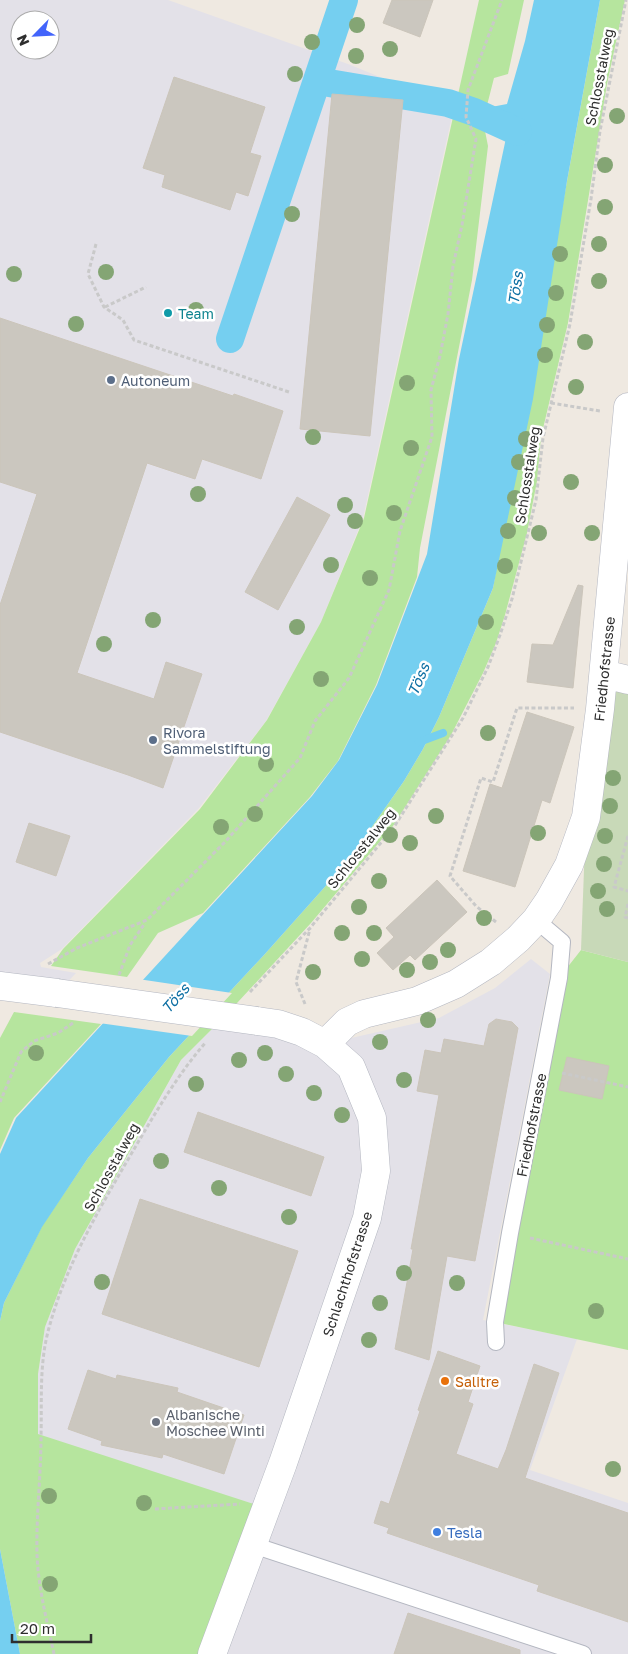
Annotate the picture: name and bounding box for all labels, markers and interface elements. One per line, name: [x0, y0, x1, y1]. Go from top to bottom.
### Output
north arrow: [10, 10, 60, 60]
street label: Schlosstalweg: [581, 27, 617, 127]
text: N: [13, 32, 33, 49]
water label: Töss: [504, 269, 526, 306]
place label: Team: [178, 305, 214, 322]
marker: Team: [162, 307, 174, 319]
place label: Autoneum: [121, 372, 190, 389]
marker: Autoneum: [105, 374, 117, 386]
street label: Schlosstalweg: [511, 425, 543, 525]
street label: Friedhofstrasse: [590, 616, 618, 722]
water label: Töss: [403, 659, 433, 698]
place label: Rivora Sammelstiftung: [163, 724, 271, 757]
marker: Rivora Sammelstiftung: [147, 734, 159, 746]
street label: Schlosstalweg: [323, 804, 399, 892]
water label: Töss: [157, 979, 193, 1016]
street label: Friedhofstrasse: [513, 1072, 549, 1178]
street label: Schlosstalweg: [80, 1120, 142, 1214]
street label: Schlachthofstrasse: [319, 1209, 375, 1339]
place label: Salitre: [455, 1373, 499, 1390]
marker: Salitre: [439, 1375, 451, 1387]
place label: Albanische Moschee Winti: [166, 1406, 265, 1439]
marker: Albanische Moschee Winti: [150, 1416, 162, 1428]
place label: Tesla: [447, 1524, 482, 1541]
marker: Tesla: [431, 1526, 443, 1538]
scale bar: [12, 1612, 91, 1644]
text: 20 m: [20, 1619, 55, 1637]

